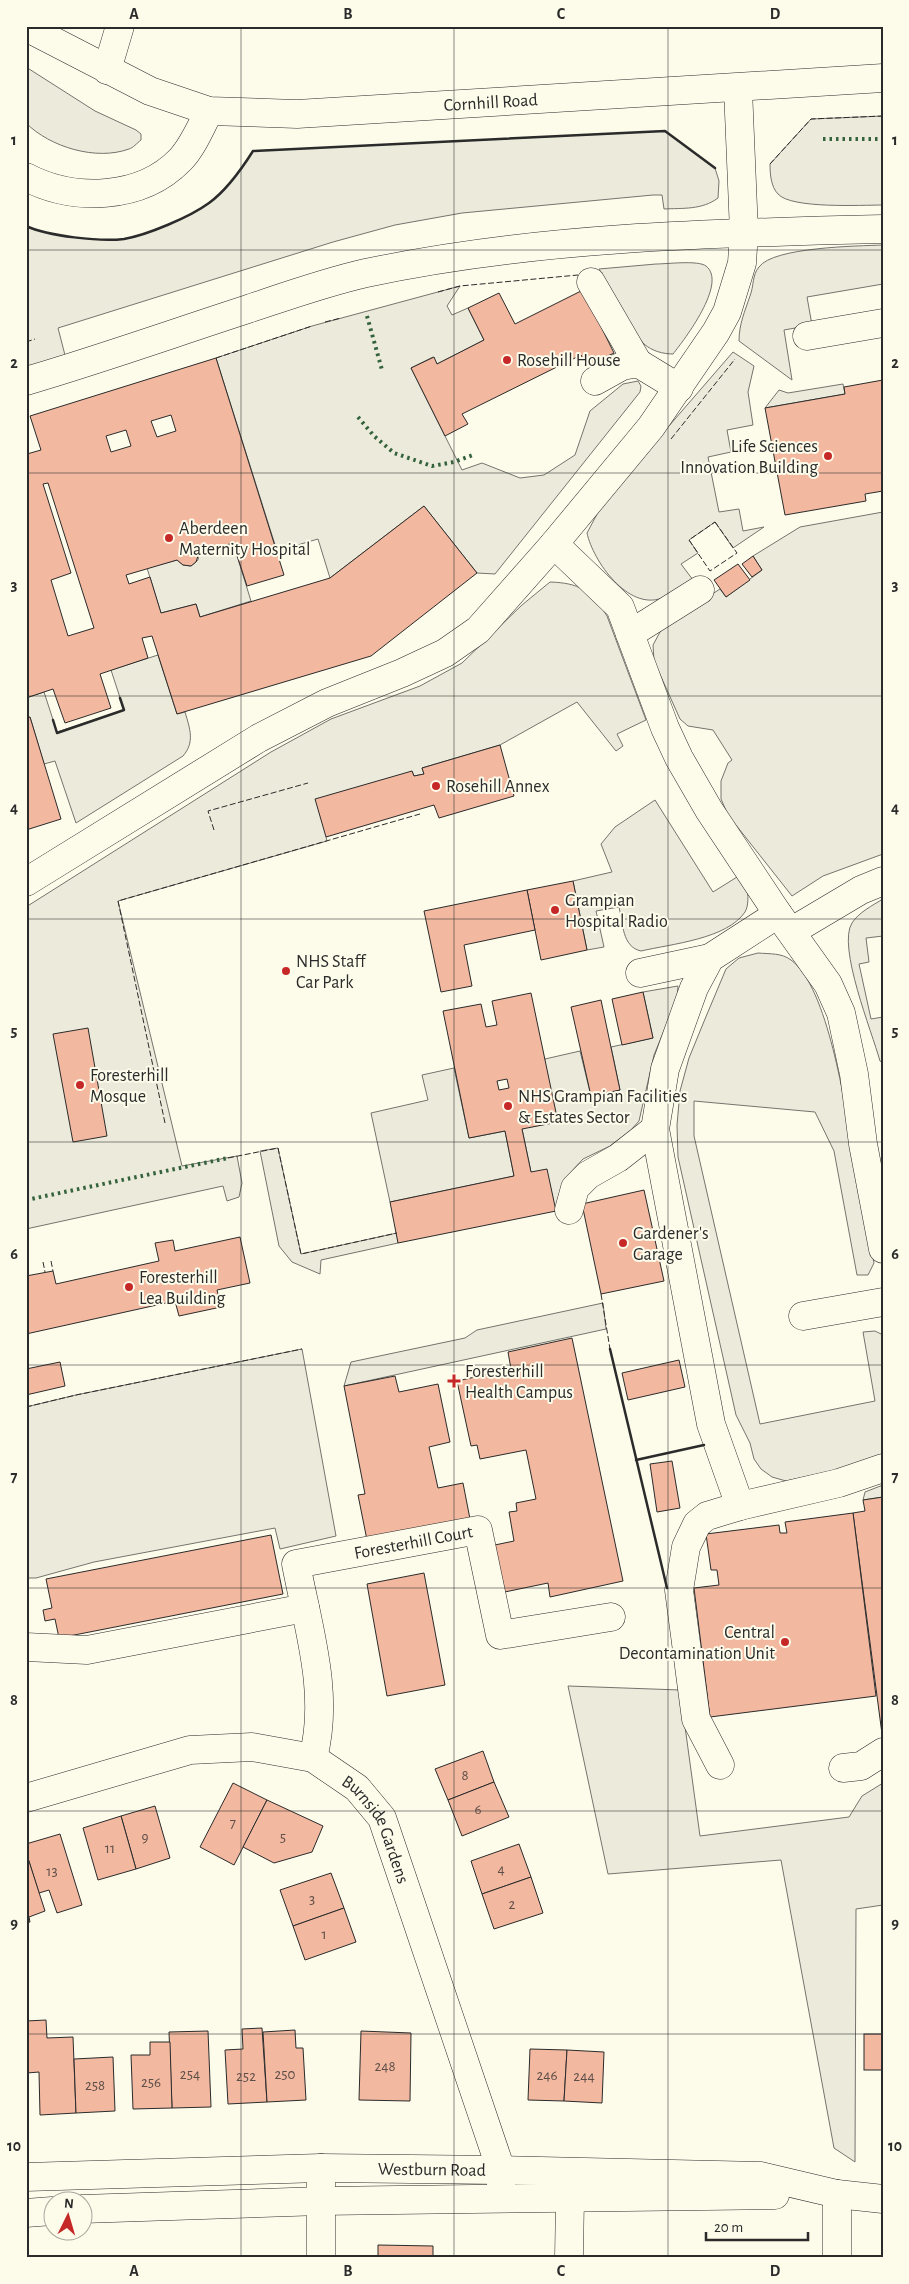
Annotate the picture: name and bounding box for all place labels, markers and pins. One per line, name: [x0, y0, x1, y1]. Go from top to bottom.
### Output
place label: Rosehill House: [517, 352, 621, 370]
marker: Rosehill House: [501, 354, 513, 366]
place label: Life Sciences Innovation Building: [680, 438, 818, 477]
marker: Life Sciences Innovation Building: [822, 450, 834, 462]
place label: Aberdeen Maternity Hospital: [179, 520, 310, 559]
marker: Aberdeen Maternity Hospital: [163, 532, 175, 544]
place label: Rosehill Annex: [446, 778, 550, 796]
marker: Rosehill Annex: [430, 780, 442, 792]
place label: Grampian Hospital Radio: [565, 892, 668, 931]
marker: Grampian Hospital Radio: [549, 904, 561, 916]
place label: NHS Staff Car Park: [296, 953, 367, 992]
marker: NHS Staff Car Park: [280, 965, 292, 977]
place label: Foresterhill Mosque: [90, 1067, 169, 1106]
marker: Foresterhill Mosque: [74, 1079, 86, 1091]
place label: NHS Grampian Facilities & Estates Sector: [518, 1088, 687, 1127]
marker: NHS Grampian Facilities & Estates Sector: [502, 1100, 514, 1112]
place label: Gardener's Garage: [633, 1225, 709, 1264]
marker: Gardener's Garage: [617, 1237, 629, 1249]
place label: Foresterhill Lea Building: [139, 1269, 225, 1308]
marker: Foresterhill Lea Building: [123, 1281, 135, 1293]
place label: Foresterhill Health Campus: [465, 1363, 573, 1402]
marker: Foresterhill Health Campus: [447, 1374, 461, 1388]
place label: Central Decontamination Unit: [619, 1624, 775, 1663]
marker: Central Decontamination Unit: [779, 1636, 791, 1648]

